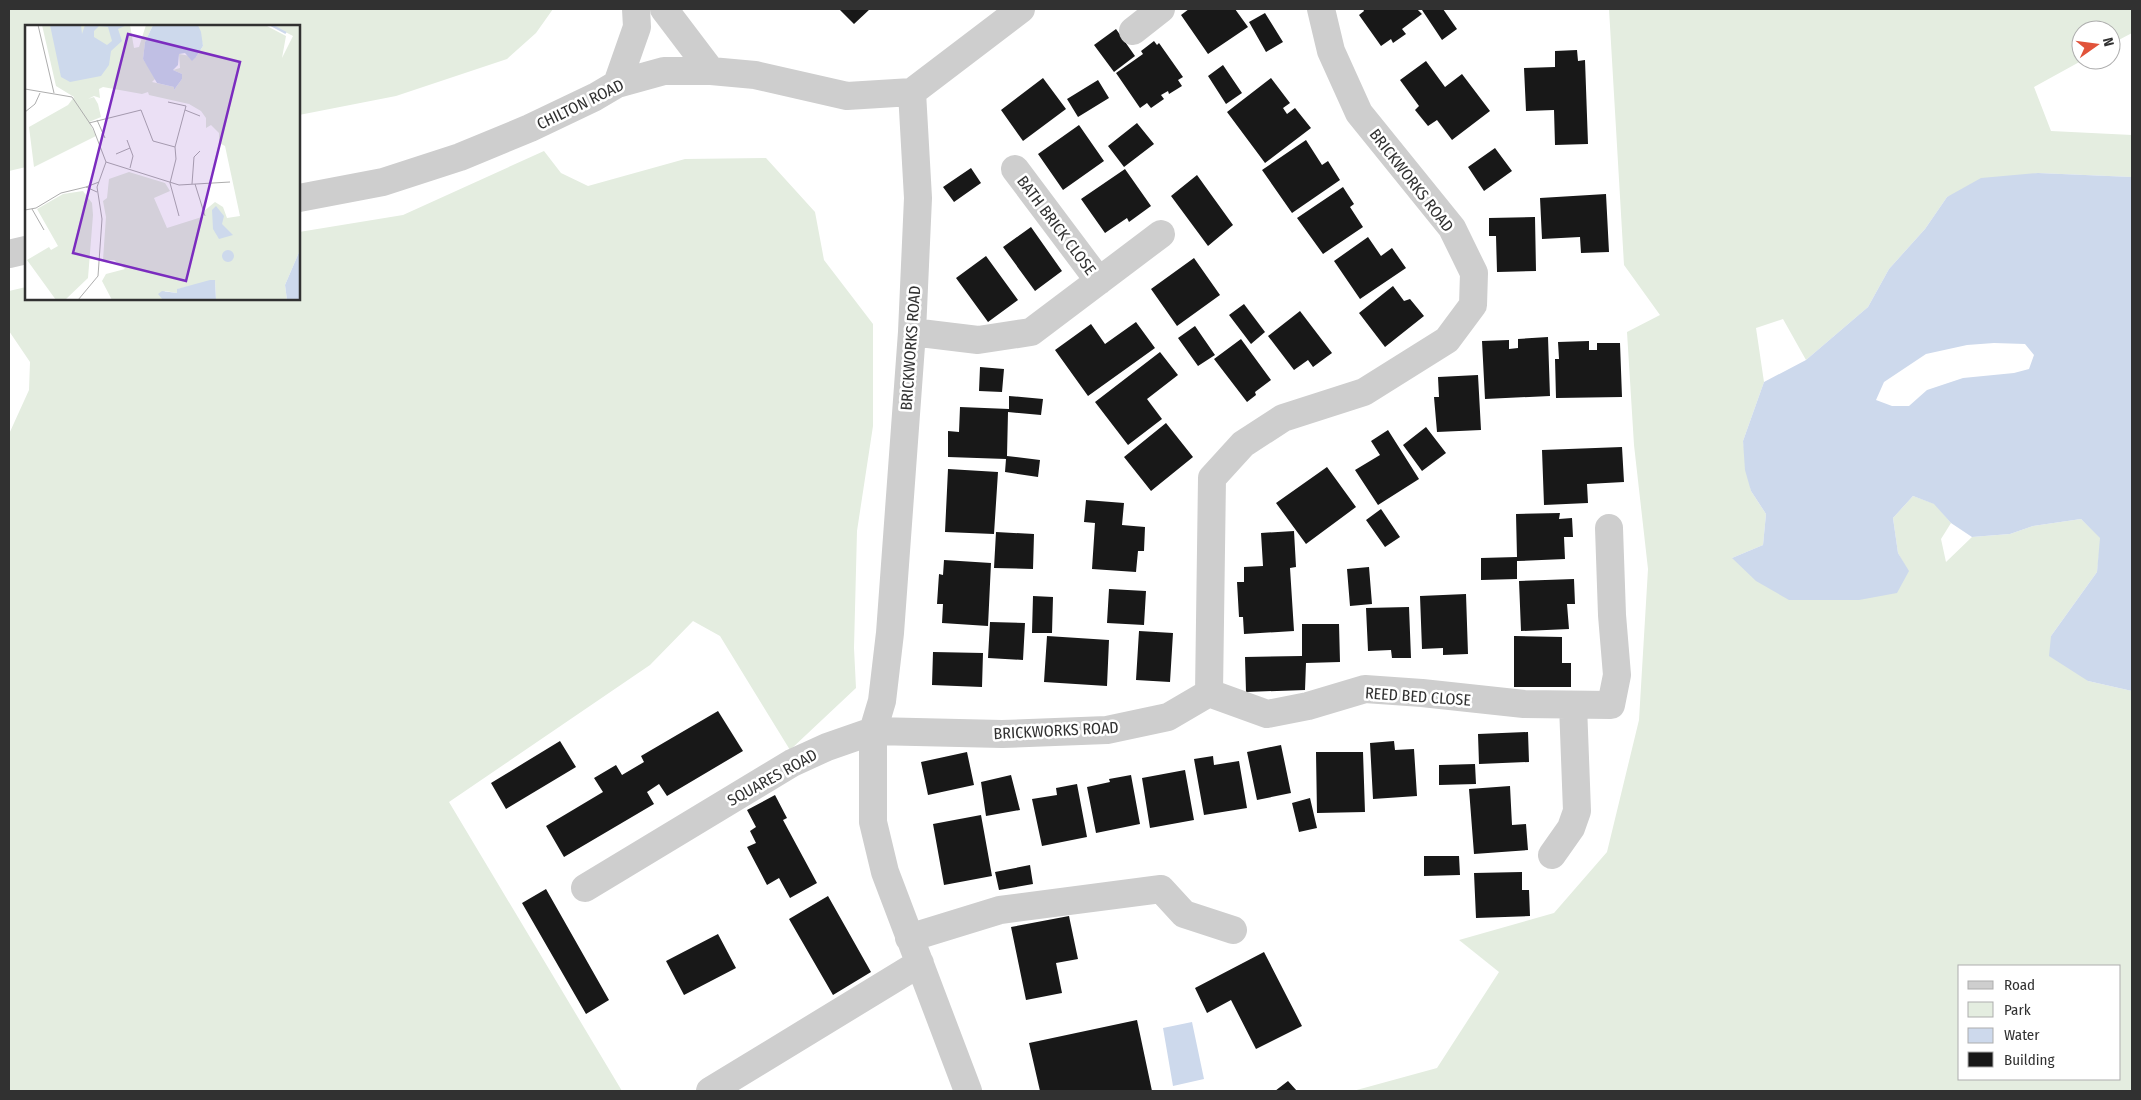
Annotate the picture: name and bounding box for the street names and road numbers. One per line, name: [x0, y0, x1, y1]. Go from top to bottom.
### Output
street label: CHILTON ROAD: [534, 75, 627, 134]
street label: BRICKWORKS ROAD: [1366, 125, 1458, 235]
street label: BATH BRICK CLOSE: [1013, 172, 1100, 279]
street label: BRICKWORKS ROAD: [897, 285, 924, 411]
street label: REED BED CLOSE: [1364, 683, 1472, 710]
street label: BRICKWORKS ROAD: [993, 718, 1119, 743]
street label: SQUARES ROAD: [724, 745, 820, 810]

